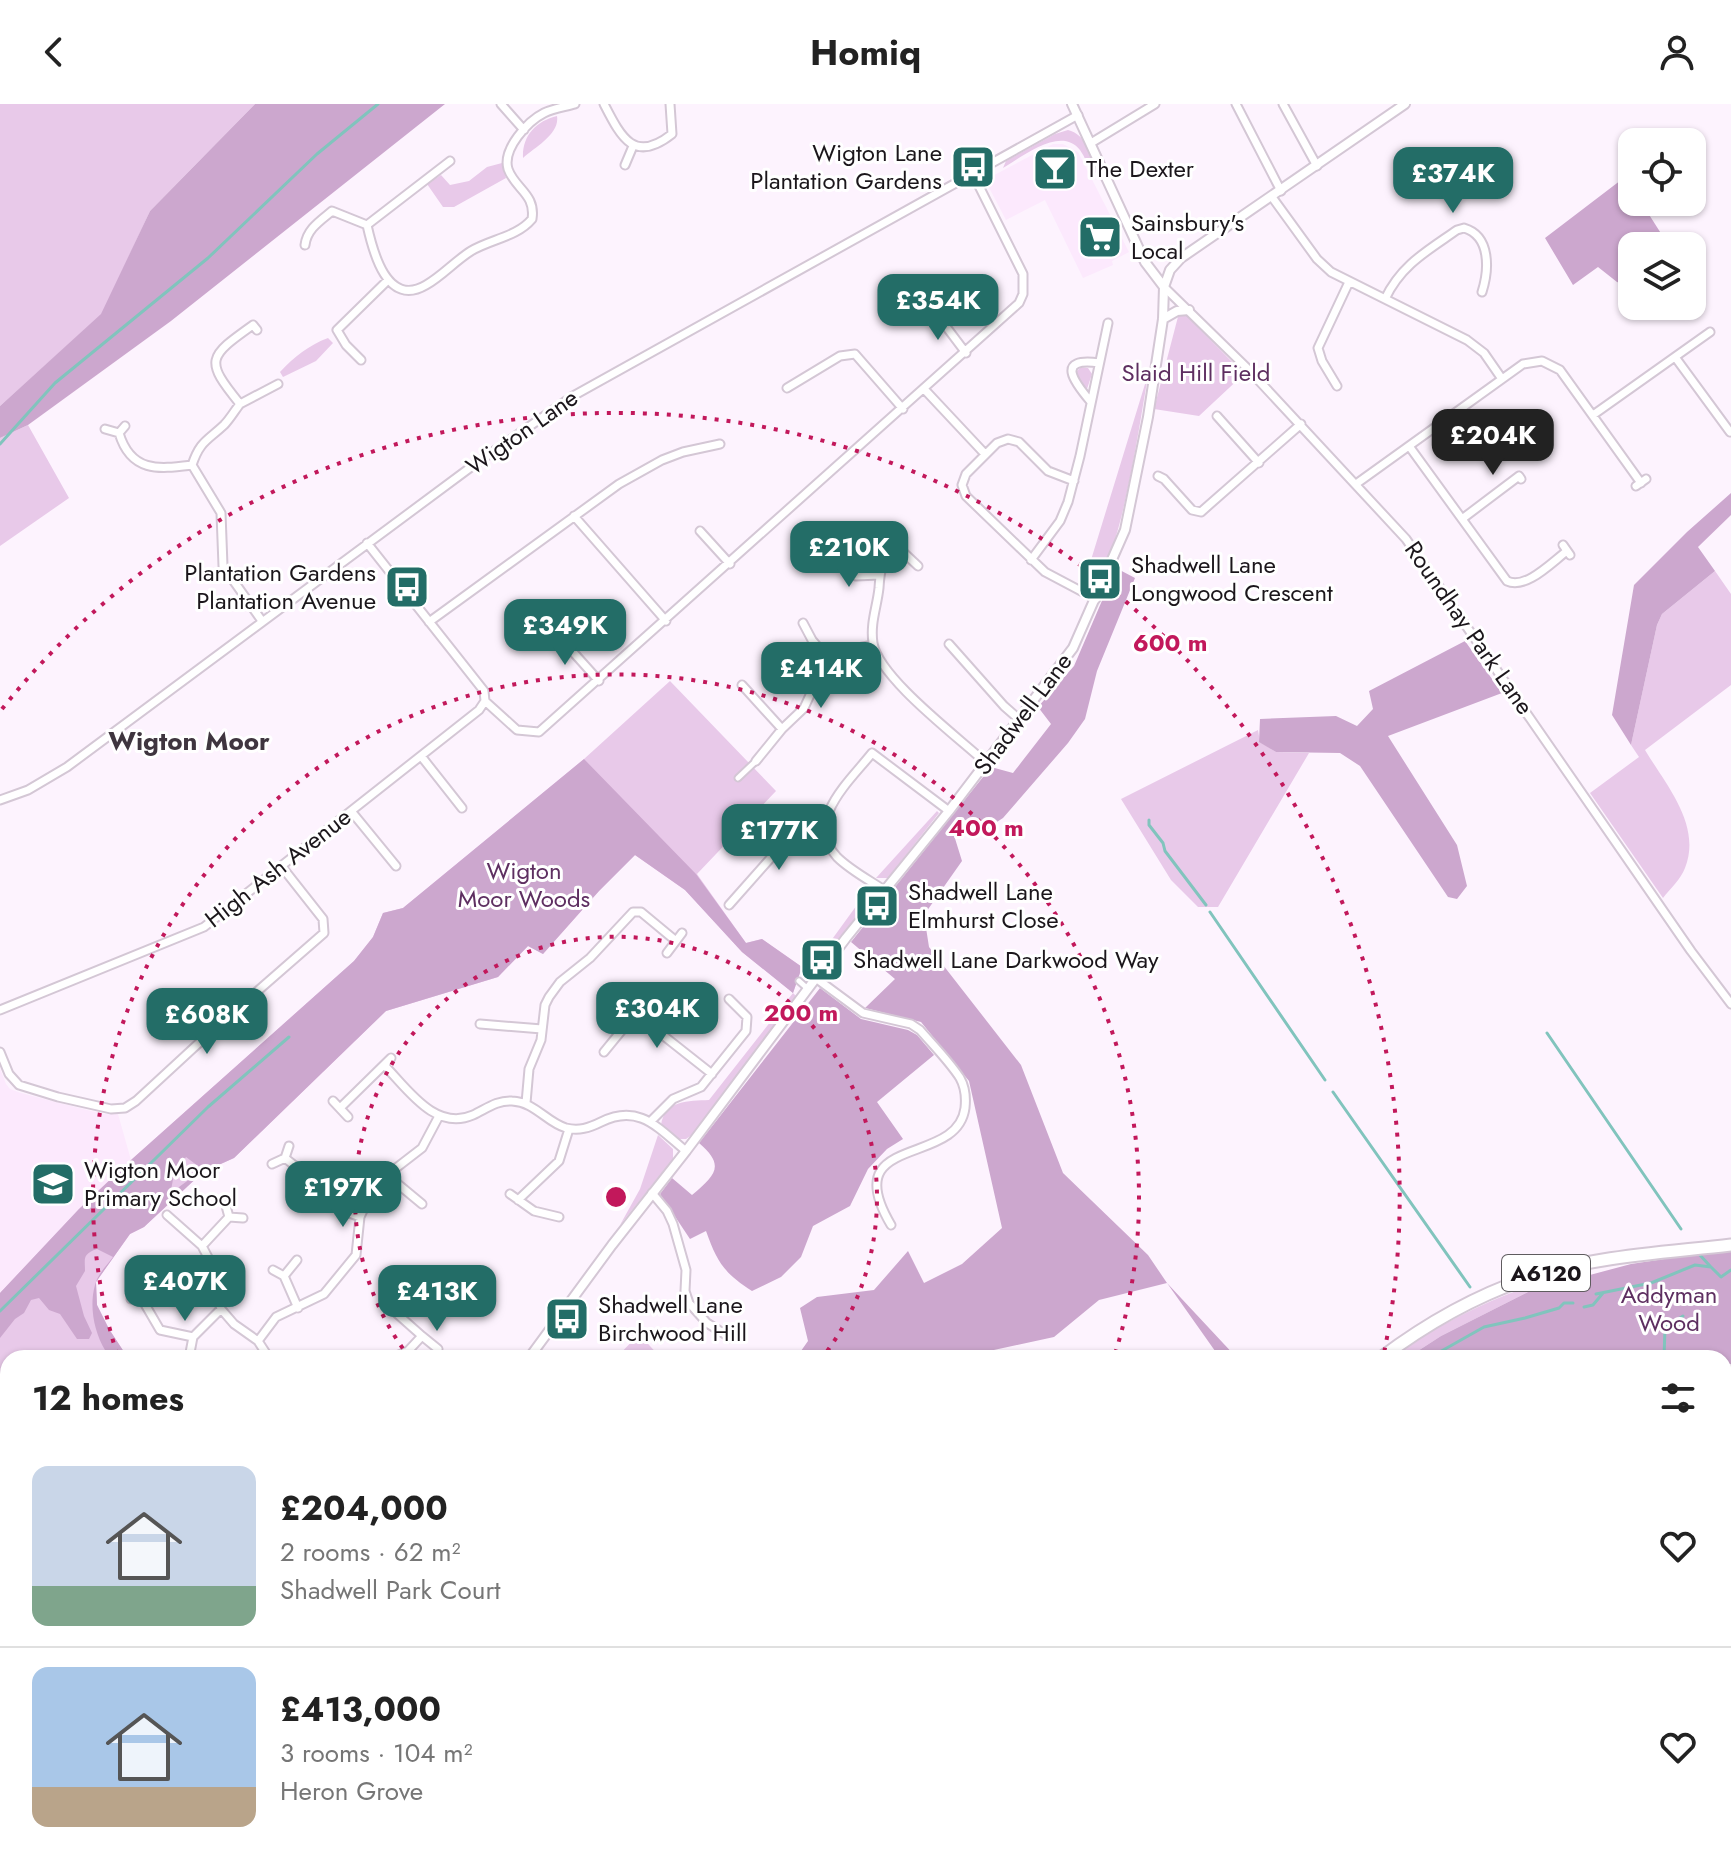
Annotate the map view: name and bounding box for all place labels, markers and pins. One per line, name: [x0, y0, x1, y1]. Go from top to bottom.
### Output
place label: Wigton Lane Plantation Gardens: [750, 135, 942, 198]
bus stop icon: Wigton Lane Plantation Gardens: [949, 143, 997, 191]
bar icon: The Dexter: [1031, 145, 1079, 193]
pin: £374K: [1397, 147, 1509, 215]
place label: The Dexter: [1086, 151, 1195, 186]
place label: Sainsbury's Local: [1131, 205, 1244, 268]
supermarket icon: Sainsbury's Local: [1076, 213, 1124, 261]
pin: £354K: [882, 274, 994, 342]
pin: £204K: [1437, 409, 1549, 477]
pin: £210K: [793, 521, 905, 589]
place label: Shadwell Lane Longwood Crescent: [1131, 547, 1333, 610]
place label: Plantation Gardens Plantation Avenue: [184, 555, 376, 618]
bus stop icon: Shadwell Lane Longwood Crescent: [1076, 555, 1124, 603]
bus stop icon: Plantation Gardens Plantation Avenue: [383, 563, 431, 611]
pin: £349K: [509, 599, 621, 667]
pin: £414K: [765, 642, 877, 710]
pin: £177K: [723, 804, 835, 872]
place label: Shadwell Lane Elmhurst Close: [908, 874, 1059, 937]
bus stop icon: Shadwell Lane Elmhurst Close: [853, 882, 901, 930]
bus stop icon: Shadwell Lane Darkwood Way: [798, 936, 846, 984]
place label: Shadwell Lane Darkwood Way: [853, 942, 1159, 977]
pin: £304K: [601, 982, 713, 1050]
pin: £608K: [151, 988, 263, 1056]
place label: Wigton Moor Primary School: [84, 1152, 237, 1215]
school or university icon: Wigton Moor Primary School: [29, 1160, 77, 1208]
pin: £197K: [287, 1161, 399, 1229]
centre of rings: [602, 1183, 630, 1211]
pin: £407K: [129, 1255, 241, 1323]
pin: £413K: [381, 1265, 493, 1333]
place label: Shadwell Lane Birchwood Hill: [598, 1287, 747, 1350]
bus stop icon: Shadwell Lane Birchwood Hill: [543, 1295, 591, 1343]

